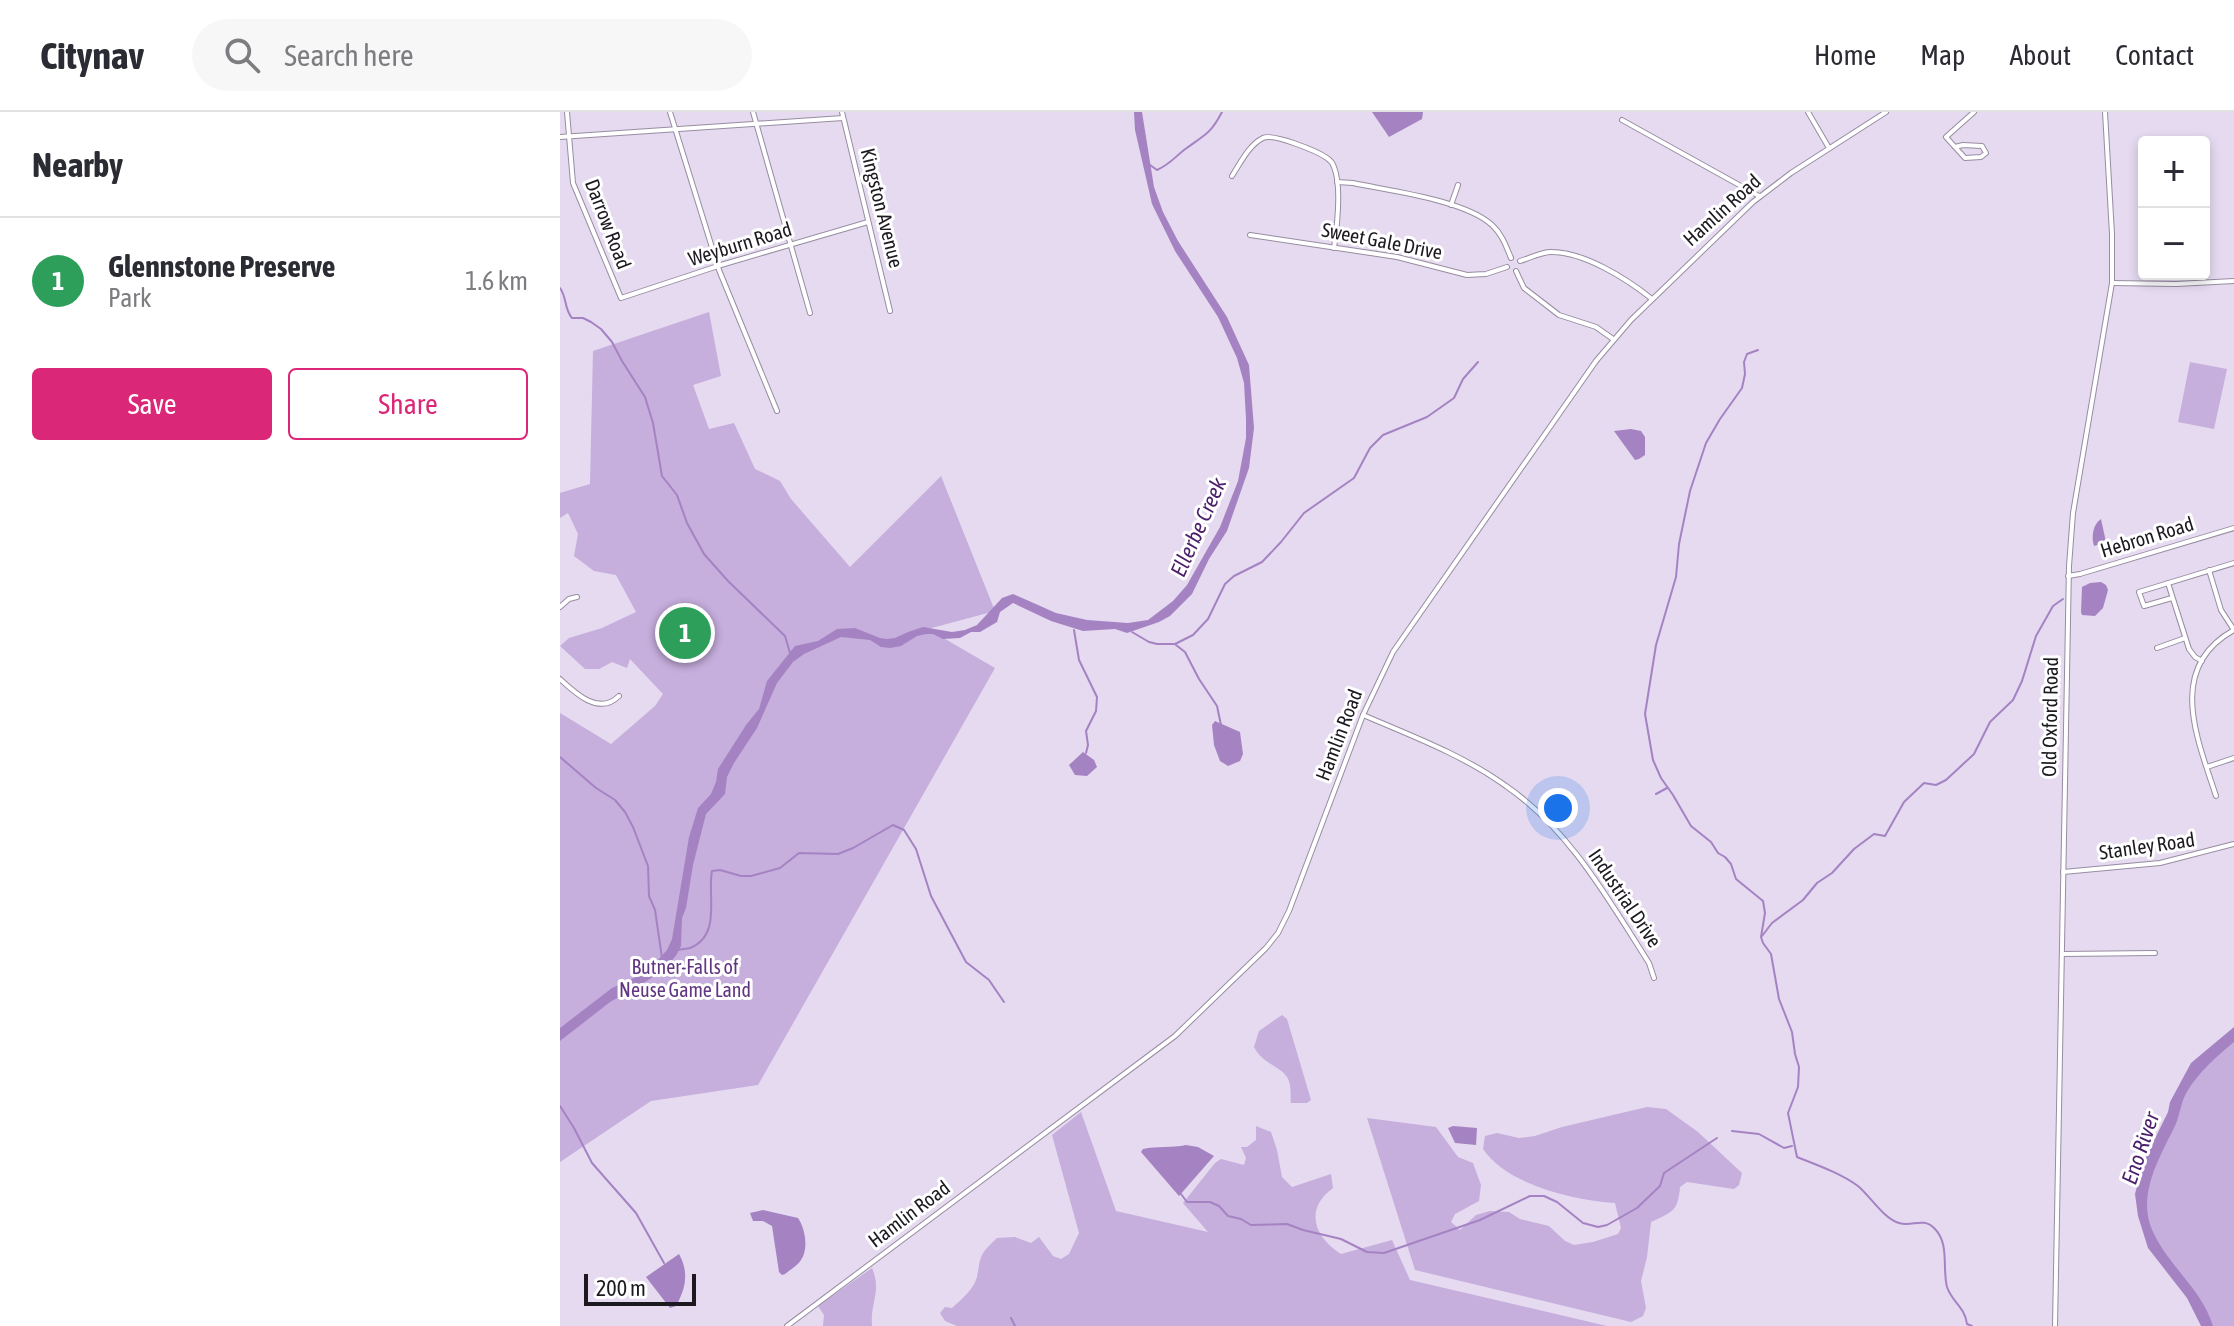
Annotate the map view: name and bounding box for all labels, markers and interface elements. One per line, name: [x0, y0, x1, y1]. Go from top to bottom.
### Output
search box: [192, 19, 752, 91]
icon: search: [220, 33, 264, 77]
text: Citynav: [40, 34, 144, 77]
text: Search here: [284, 38, 414, 72]
text: Home: [1814, 39, 1876, 71]
text: Map: [1920, 39, 1965, 71]
text: About: [2009, 39, 2071, 71]
text: Contact: [2115, 39, 2194, 71]
map controls: [2138, 136, 2210, 280]
button: +: [2138, 136, 2210, 208]
text: Nearby: [32, 145, 123, 184]
street label: Kingston Avenue: [857, 146, 908, 270]
street label: Hamlin Road: [1678, 169, 1765, 250]
street label: Darrow Road: [581, 176, 636, 272]
button: −: [2138, 208, 2210, 280]
street label: Weyburn Road: [685, 217, 794, 270]
street label: Sweet Gale Drive: [1320, 218, 1444, 263]
text: Glennstone Preserve: [108, 249, 336, 283]
text: 1: [52, 266, 64, 296]
text: 1.6 km: [465, 266, 528, 296]
text: Park: [108, 283, 151, 313]
button: Save: [32, 368, 272, 440]
button: Share: [288, 368, 528, 440]
water label: Ellerbe Creek: [1165, 473, 1231, 581]
street label: Hebron Road: [2098, 511, 2196, 562]
pin: 1: [659, 603, 711, 663]
street label: Old Oxford Road: [2037, 657, 2062, 777]
street label: Hamlin Road: [1311, 686, 1366, 784]
your location: [1538, 788, 1578, 828]
street label: Stanley Road: [2098, 827, 2196, 864]
street label: Industrial Drive: [1584, 844, 1667, 951]
park label: Butner-Falls of Neuse Game Land: [619, 955, 751, 1001]
water label: Eno River: [2116, 1107, 2165, 1188]
street label: Hamlin Road: [864, 1176, 954, 1252]
scale bar: [584, 1270, 696, 1306]
text: 200 m: [596, 1275, 646, 1301]

